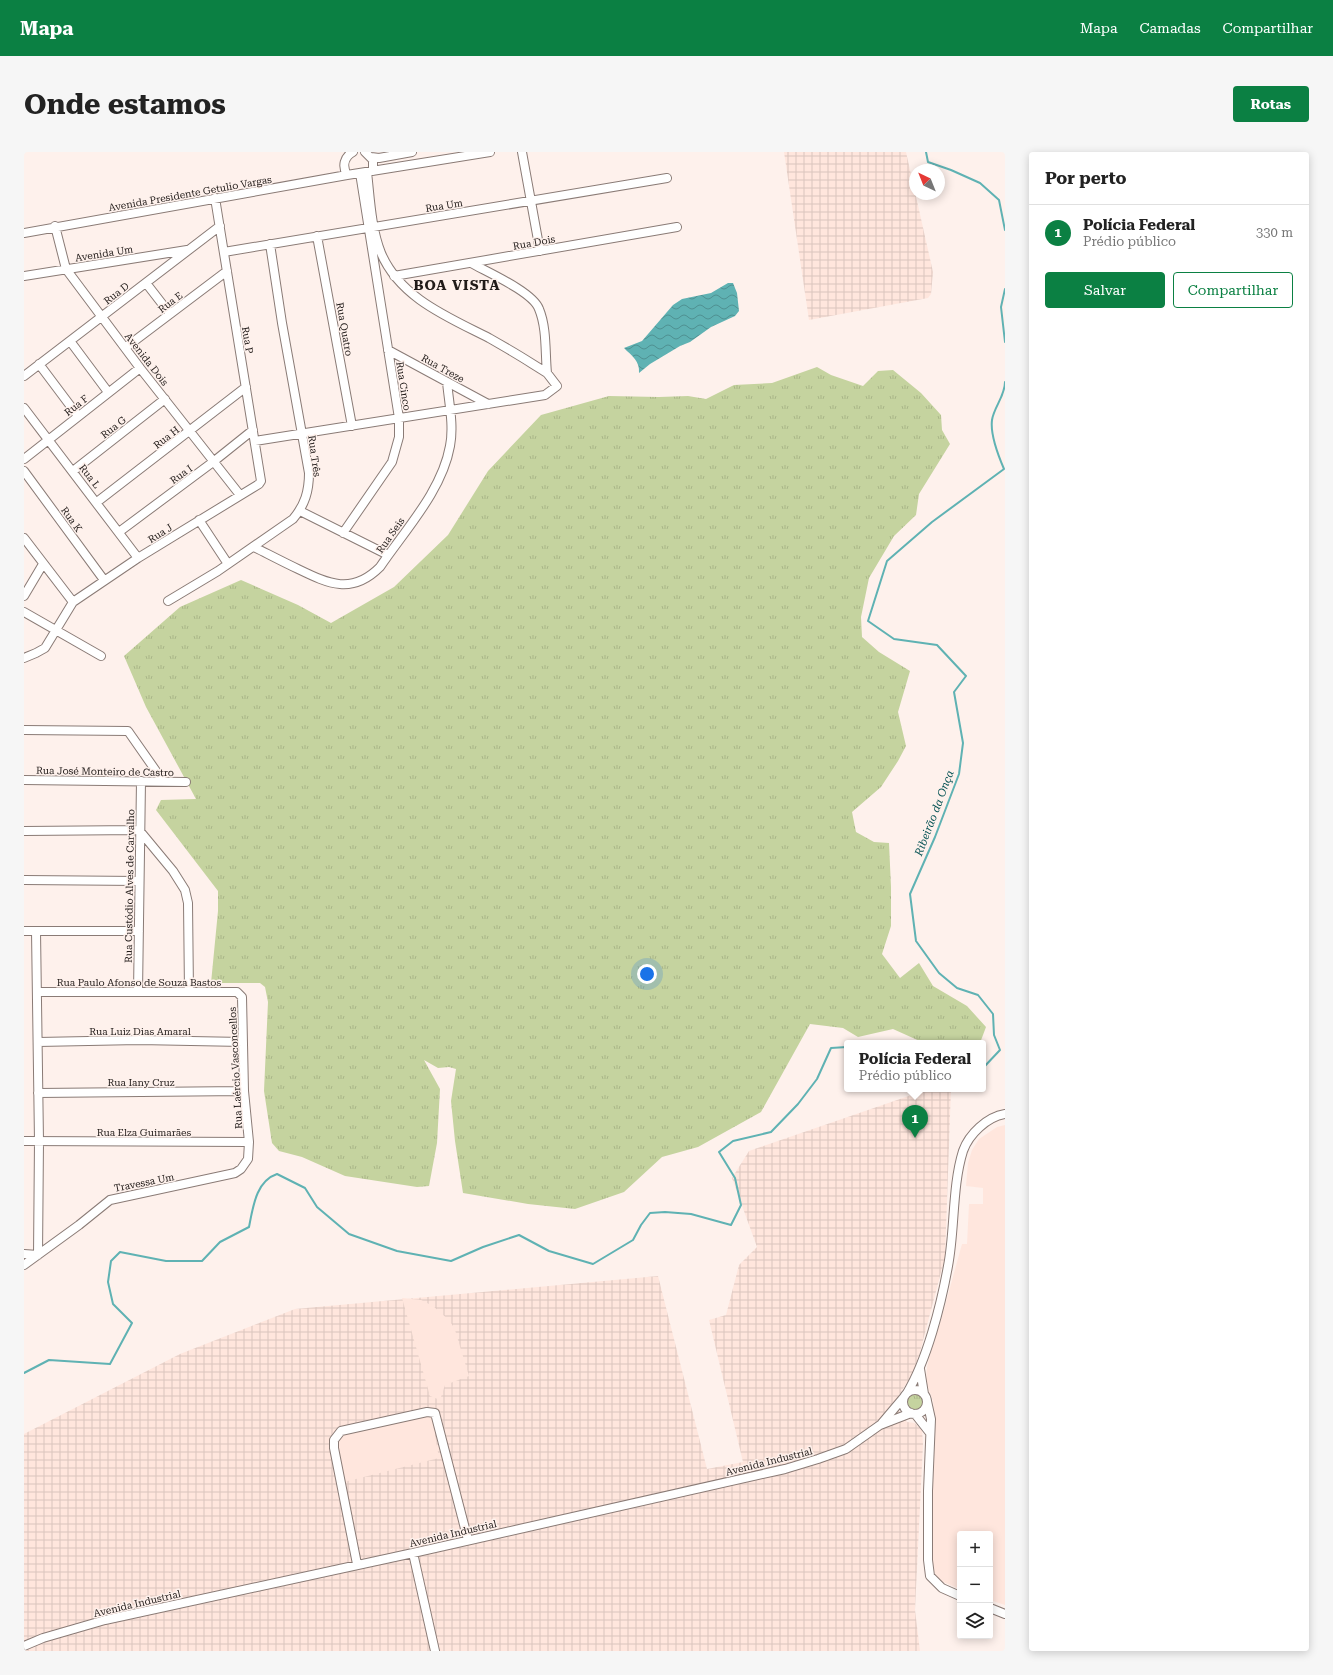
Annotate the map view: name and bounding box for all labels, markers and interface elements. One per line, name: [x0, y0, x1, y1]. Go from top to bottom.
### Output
text: Mapa: [20, 17, 73, 40]
text: Mapa: [1080, 20, 1117, 36]
text: Camadas: [1139, 20, 1201, 36]
text: Compartilhar: [1223, 20, 1313, 36]
button: Rotas: [1233, 86, 1309, 122]
text: Onde estamos: [24, 88, 226, 121]
north arrow: [909, 164, 945, 200]
text: Por perto: [1045, 168, 1126, 188]
street label: Avenida Presidente Getulio Vargas: [108, 174, 273, 213]
street label: Rua Um: [425, 197, 464, 214]
text: Polícia Federal: [1083, 216, 1195, 234]
text: 1: [1054, 225, 1062, 240]
text: 330 m: [1256, 225, 1293, 240]
street label: Rua Dois: [512, 233, 556, 252]
text: Prédio público: [1083, 234, 1176, 249]
street label: Avenida Um: [74, 243, 134, 264]
button: Salvar: [1045, 272, 1165, 308]
button: Compartilhar: [1173, 272, 1293, 308]
district label: BOA VISTA: [413, 277, 501, 293]
street label: Rua D: [102, 280, 131, 307]
street label: Rua E: [156, 290, 185, 315]
street label: Rua Quatro: [334, 301, 355, 357]
street label: Rua P: [240, 326, 255, 355]
street label: Avenida Dois: [123, 331, 171, 388]
street label: Rua Treze: [419, 352, 466, 385]
street label: Rua Cinco: [394, 361, 413, 411]
street label: Rua F: [62, 393, 90, 418]
street label: Rua G: [99, 414, 128, 441]
street label: Rua H: [151, 424, 181, 451]
street label: Rua Três: [306, 435, 323, 478]
street label: Rua L: [77, 462, 102, 490]
street label: Rua I: [168, 463, 195, 486]
street label: Rua K: [59, 505, 85, 535]
street label: Rua Seis: [374, 515, 407, 555]
street label: Rua J: [146, 522, 175, 545]
street label: Rua José Monteiro de Castro: [36, 765, 174, 778]
water label: Ribeirão da Onça: [912, 768, 957, 859]
street label: Rua Custódio Alves de Carvalho: [123, 809, 136, 963]
your location: [637, 964, 657, 984]
street label: Rua Paulo Afonso de Souza Bastos: [57, 977, 221, 988]
street label: Rua Laércio Vasconcellos: [227, 1006, 244, 1129]
street label: Rua Luiz Dias Amaral: [89, 1026, 191, 1037]
popup: [844, 1040, 986, 1092]
text: Polícia Federal: [859, 1050, 971, 1068]
text: Prédio público: [859, 1068, 952, 1083]
street label: Rua Iany Cruz: [107, 1077, 175, 1088]
pin: 1: [902, 1105, 928, 1138]
street label: Rua Elza Guimarães: [97, 1127, 192, 1138]
street label: Travessa Um: [113, 1171, 175, 1194]
street label: Avenida Industrial: [725, 1445, 814, 1478]
street label: Avenida Industrial: [409, 1518, 498, 1549]
map controls: [957, 1531, 993, 1639]
button: +: [957, 1531, 993, 1567]
button: −: [957, 1567, 993, 1603]
street label: Avenida Industrial: [93, 1588, 182, 1619]
button: layers: [957, 1603, 993, 1639]

